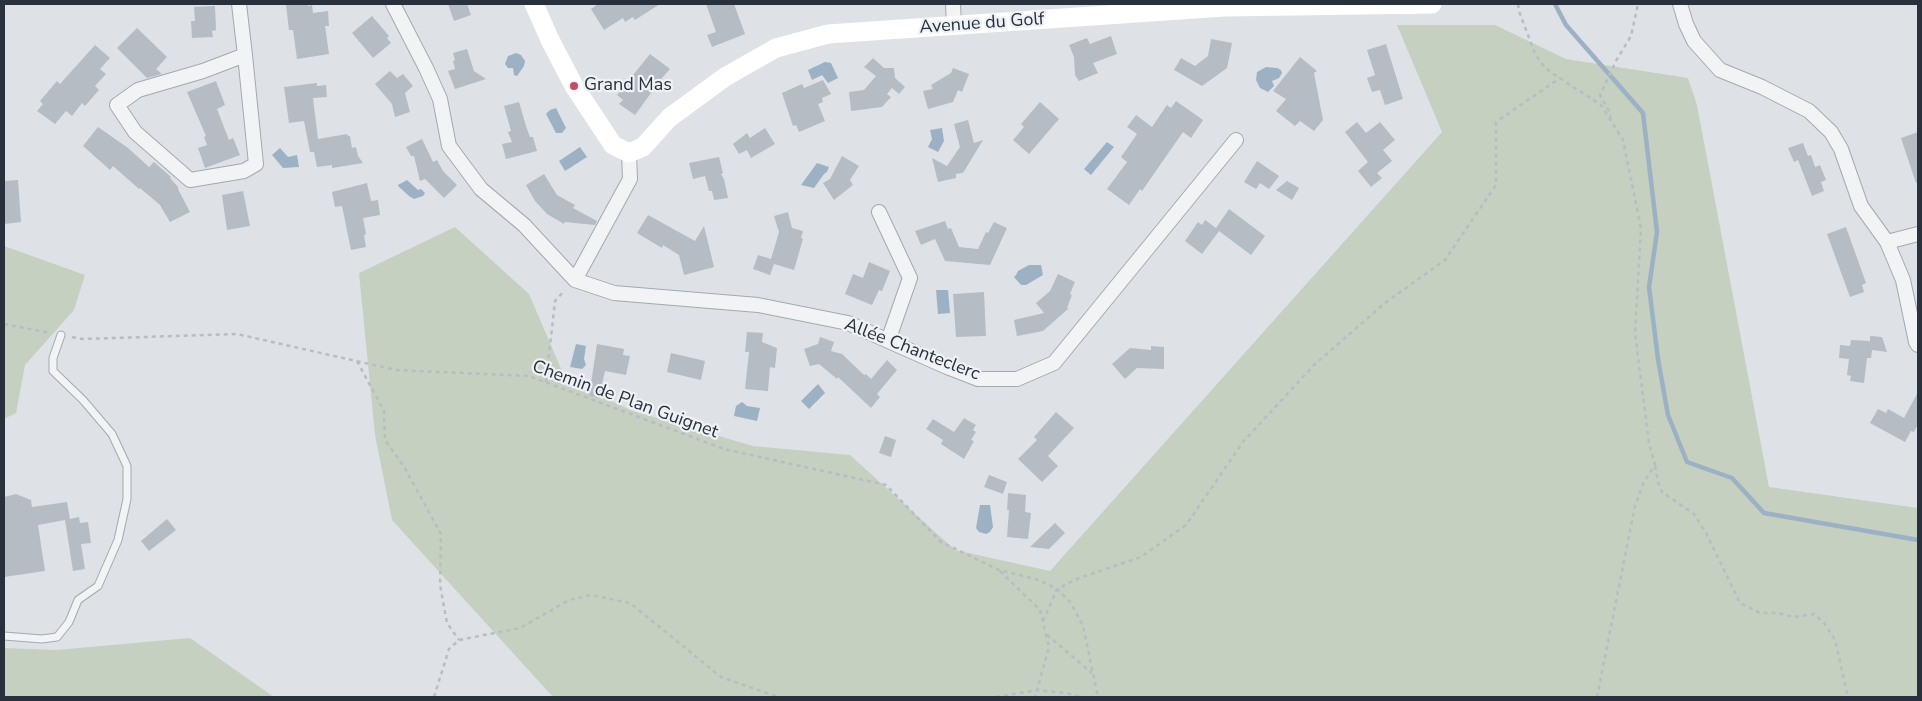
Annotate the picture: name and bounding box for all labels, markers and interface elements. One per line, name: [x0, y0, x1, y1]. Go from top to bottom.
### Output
street label: Avenue du Golf: [919, 9, 1045, 39]
place label: Grand Mas: [584, 75, 672, 97]
marker: Grand Mas: [568, 80, 580, 92]
street label: Allée Chanteclerc: [841, 314, 983, 386]
street label: Chemin de Plan Guignet: [529, 356, 721, 444]

